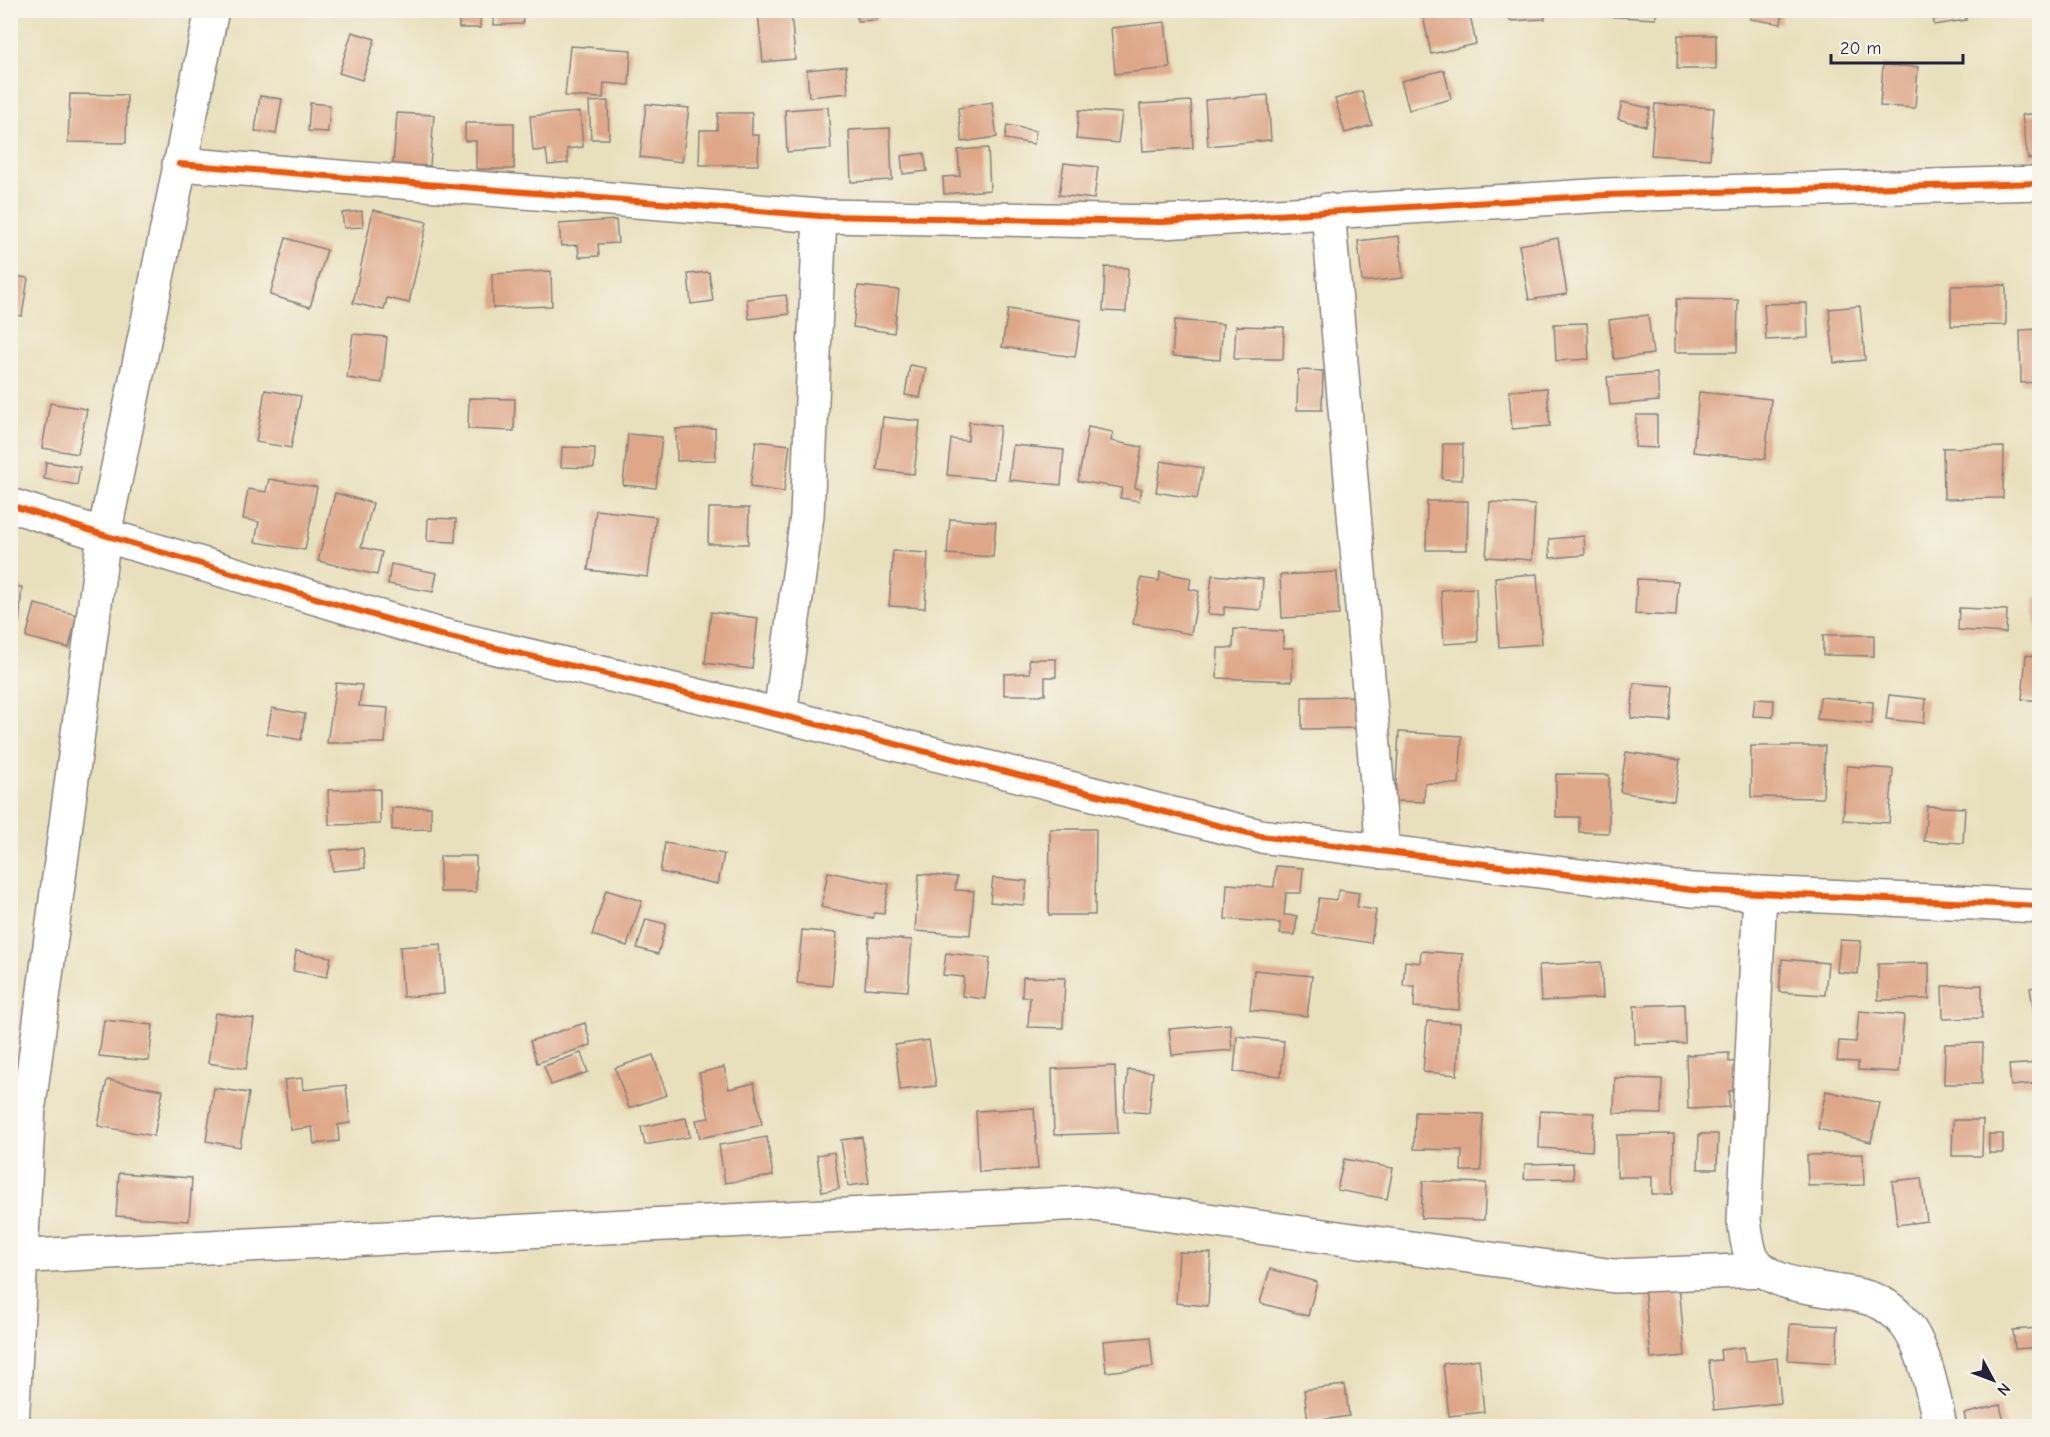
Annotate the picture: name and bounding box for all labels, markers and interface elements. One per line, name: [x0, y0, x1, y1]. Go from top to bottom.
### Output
scale bar: [1831, 27, 1963, 65]
text: 20 m: [1840, 38, 1881, 59]
north arrow: [1963, 1350, 2023, 1410]
text: N: [1993, 1379, 2014, 1399]

